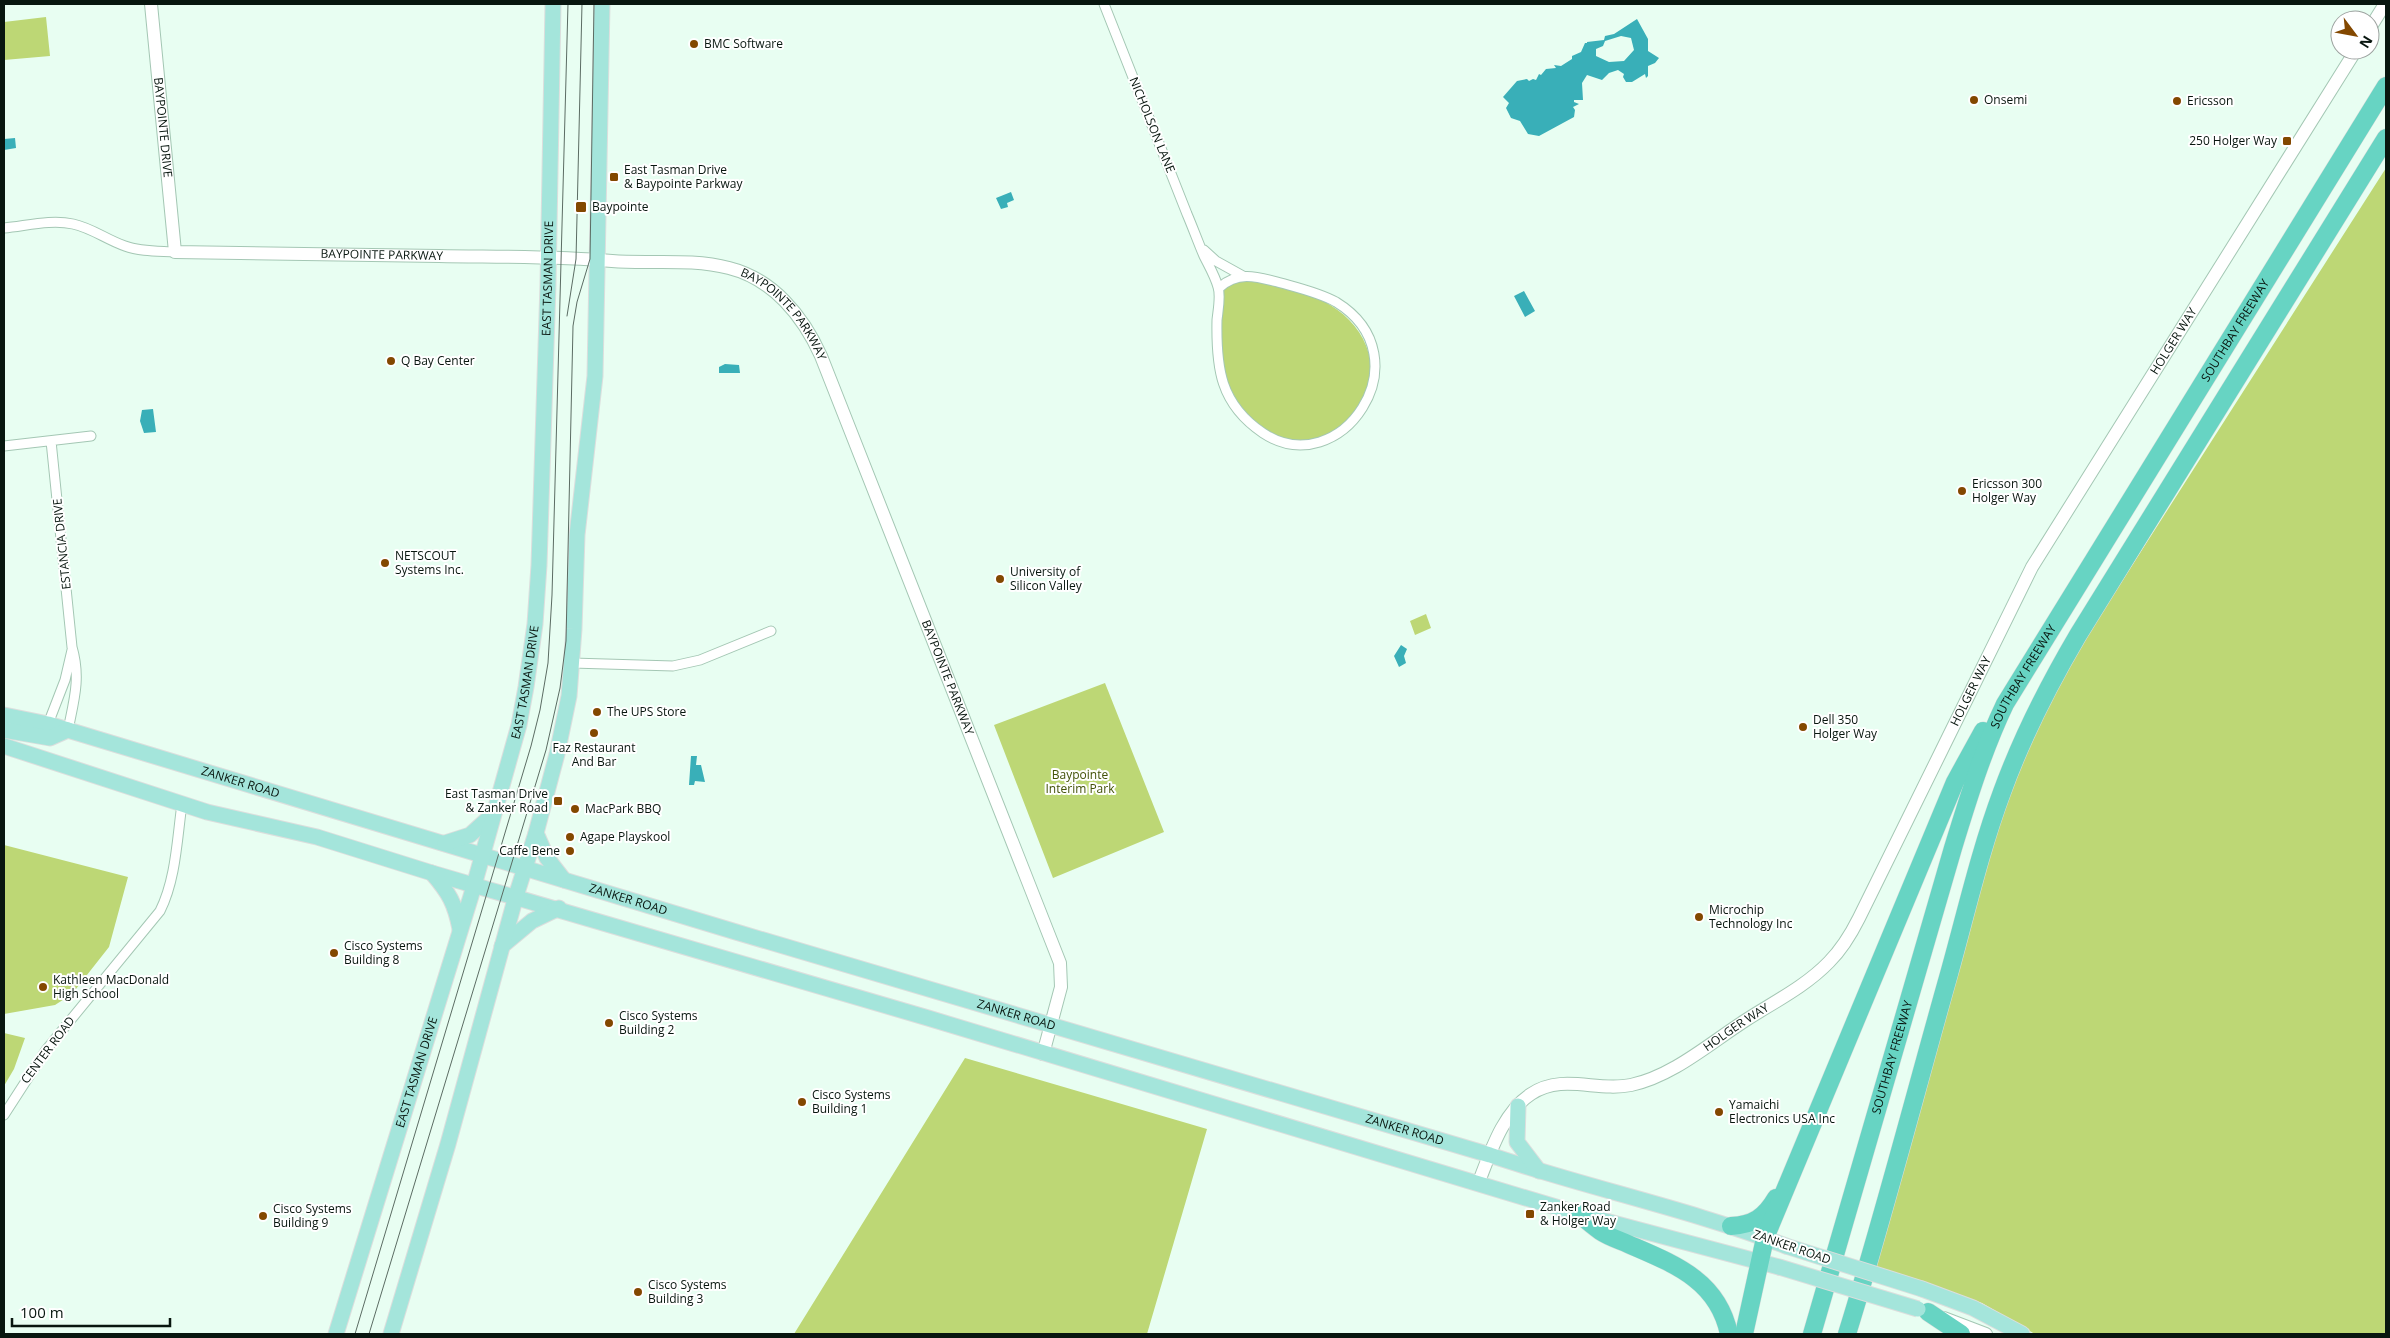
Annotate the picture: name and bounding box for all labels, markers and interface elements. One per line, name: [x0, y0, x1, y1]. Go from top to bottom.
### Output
north arrow: [2330, 10, 2380, 60]
text: N: [2355, 32, 2378, 52]
place label: BMC Software: [704, 35, 783, 52]
marker: BMC Software: [688, 38, 700, 50]
street label: NICHOLSON LANE: [1125, 74, 1179, 175]
street label: BAYPOINTE DRIVE: [150, 76, 177, 178]
place label: Onsemi: [1984, 91, 2027, 108]
place label: Ericsson: [2187, 92, 2233, 109]
marker: Onsemi: [1968, 94, 1980, 106]
marker: Ericsson: [2171, 95, 2183, 107]
place label: 250 Holger Way: [2189, 132, 2278, 149]
marker: 250 Holger Way: [2281, 135, 2293, 147]
place label: East Tasman Drive & Baypointe Parkway: [624, 161, 743, 192]
marker: East Tasman Drive & Baypointe Parkway: [608, 171, 620, 183]
place label: Baypointe: [592, 198, 649, 215]
marker: Baypointe: [574, 200, 588, 214]
street label: EAST TASMAN DRIVE: [537, 221, 557, 336]
street label: BAYPOINTE PARKWAY: [320, 245, 443, 264]
street label: BAYPOINTE PARKWAY: [738, 264, 831, 363]
street label: SOUTHBAY FREEWAY: [2197, 275, 2273, 385]
street label: HOLGER WAY: [2146, 304, 2201, 378]
place label: Q Bay Center: [401, 352, 475, 369]
marker: Q Bay Center: [385, 355, 397, 367]
place label: Ericsson 300 Holger Way: [1972, 475, 2042, 506]
marker: Ericsson 300 Holger Way: [1956, 485, 1968, 497]
street label: ESTANCIA DRIVE: [48, 498, 75, 590]
place label: NETSCOUT Systems Inc.: [395, 547, 464, 578]
marker: NETSCOUT Systems Inc.: [379, 557, 391, 569]
place label: University of Silicon Valley: [1010, 563, 1083, 594]
marker: University of Silicon Valley: [994, 573, 1006, 585]
street label: BAYPOINTE PARKWAY: [918, 617, 978, 738]
street label: SOUTHBAY FREEWAY: [1986, 621, 2060, 731]
street label: EAST TASMAN DRIVE: [506, 624, 543, 741]
street label: HOLGER WAY: [1946, 653, 1995, 729]
place label: The UPS Store: [607, 703, 686, 720]
marker: The UPS Store: [591, 706, 603, 718]
place label: Dell 350 Holger Way: [1813, 711, 1878, 742]
marker: Dell 350 Holger Way: [1797, 721, 1809, 733]
marker: Faz Restaurant And Bar: [588, 727, 600, 739]
place label: Faz Restaurant And Bar: [553, 739, 635, 770]
street label: ZANKER ROAD: [199, 762, 282, 802]
park label: Baypointe Interim Park: [1046, 766, 1115, 797]
place label: East Tasman Drive & Zanker Road: [445, 785, 548, 816]
marker: East Tasman Drive & Zanker Road: [552, 795, 564, 807]
place label: MacPark BBQ: [585, 800, 661, 817]
marker: MacPark BBQ: [569, 803, 581, 815]
place label: Agape Playskool: [580, 828, 670, 845]
marker: Agape Playskool: [564, 831, 576, 843]
place label: Caffe Bene: [499, 842, 560, 859]
marker: Caffe Bene: [564, 845, 576, 857]
street label: ZANKER ROAD: [587, 879, 670, 919]
place label: Microchip Technology Inc: [1709, 901, 1793, 932]
marker: Microchip Technology Inc: [1693, 911, 1705, 923]
place label: Cisco Systems Building 8: [344, 937, 423, 968]
marker: Cisco Systems Building 8: [328, 947, 340, 959]
place label: Kathleen MacDonald High School: [53, 971, 169, 1002]
marker: Kathleen MacDonald High School: [37, 981, 49, 993]
street label: ZANKER ROAD: [975, 995, 1058, 1034]
street label: SOUTHBAY FREEWAY: [1867, 998, 1916, 1116]
street label: HOLGER WAY: [1700, 999, 1772, 1055]
place label: Cisco Systems Building 2: [619, 1007, 698, 1038]
street label: CENTER ROAD: [17, 1013, 78, 1087]
street label: EAST TASMAN DRIVE: [391, 1014, 441, 1130]
marker: Cisco Systems Building 2: [603, 1017, 615, 1029]
place label: Cisco Systems Building 1: [812, 1086, 891, 1117]
marker: Cisco Systems Building 1: [796, 1096, 808, 1108]
place label: Yamaichi Electronics USA Inc: [1729, 1096, 1835, 1127]
marker: Yamaichi Electronics USA Inc: [1713, 1106, 1725, 1118]
street label: ZANKER ROAD: [1364, 1110, 1446, 1149]
place label: Zanker Road & Holger Way: [1540, 1198, 1617, 1229]
place label: Cisco Systems Building 9: [273, 1200, 352, 1231]
marker: Zanker Road & Holger Way: [1524, 1208, 1536, 1220]
marker: Cisco Systems Building 9: [257, 1210, 269, 1222]
street label: ZANKER ROAD: [1751, 1225, 1833, 1268]
place label: Cisco Systems Building 3: [648, 1276, 727, 1307]
marker: Cisco Systems Building 3: [632, 1286, 644, 1298]
scale bar: [12, 1296, 170, 1328]
text: 100 m: [20, 1302, 64, 1322]

